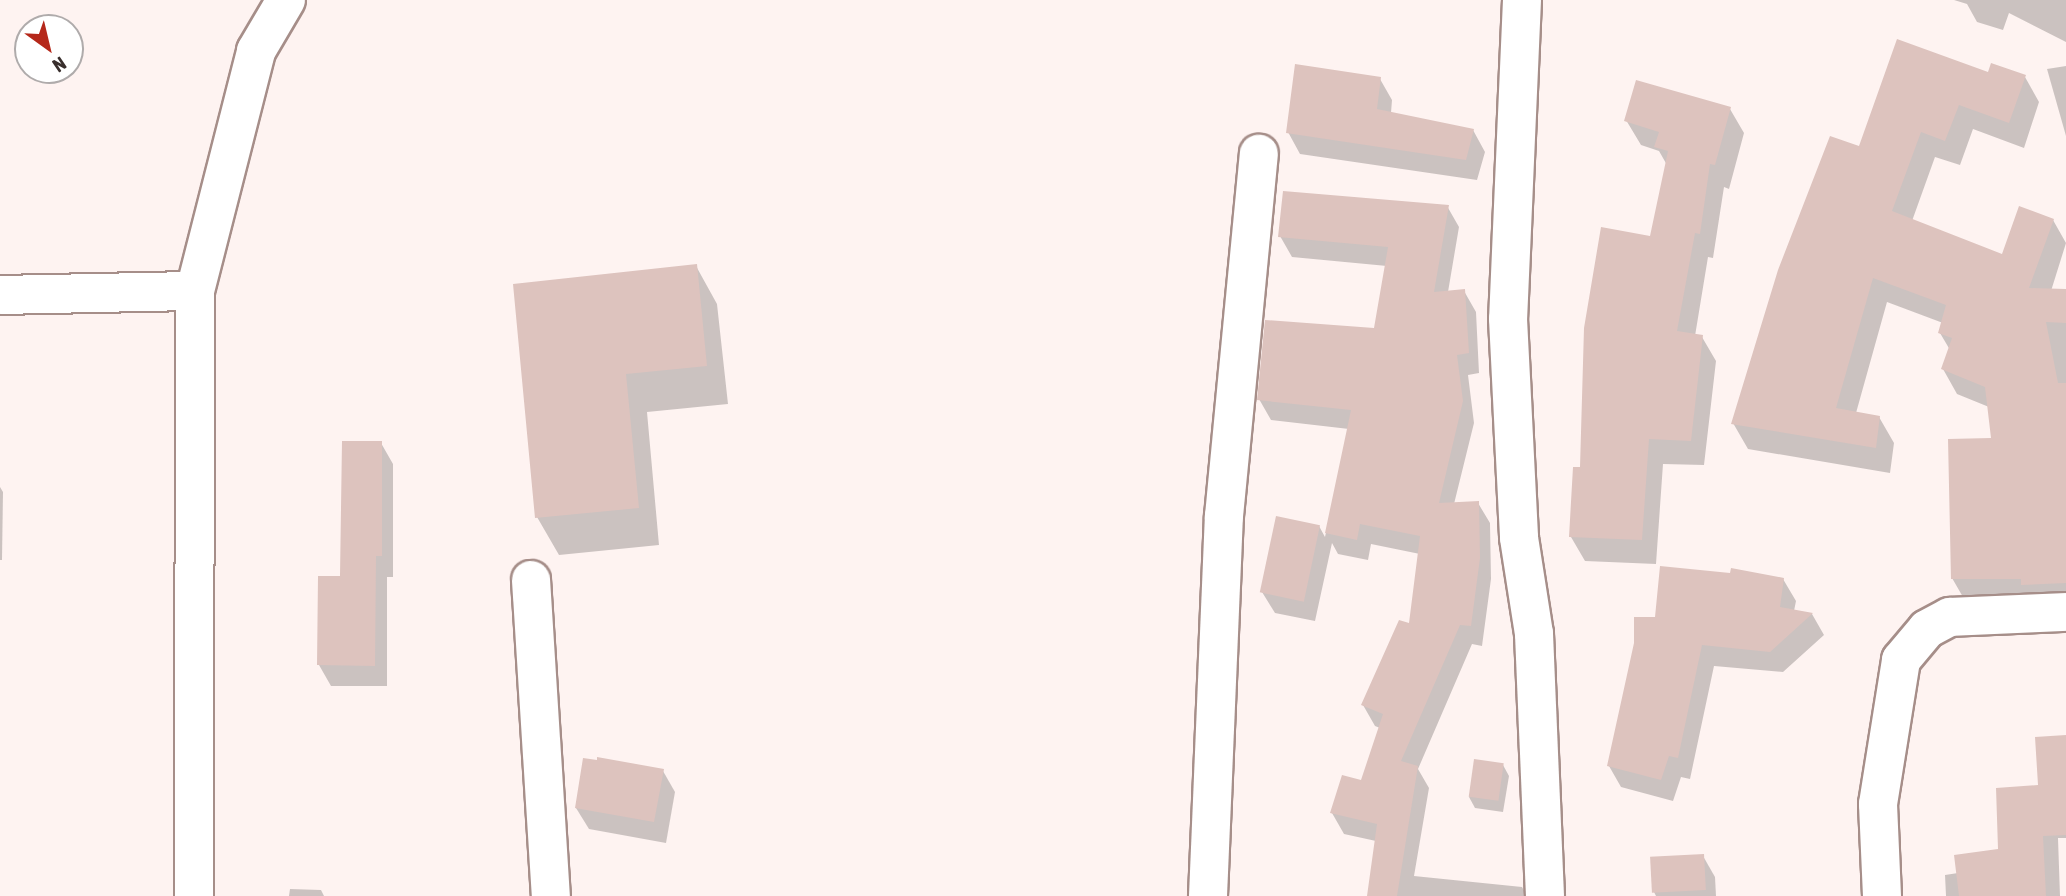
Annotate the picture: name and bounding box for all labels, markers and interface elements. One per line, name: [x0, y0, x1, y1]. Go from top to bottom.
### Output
north arrow: [14, 14, 84, 84]
text: N: [49, 52, 70, 77]

